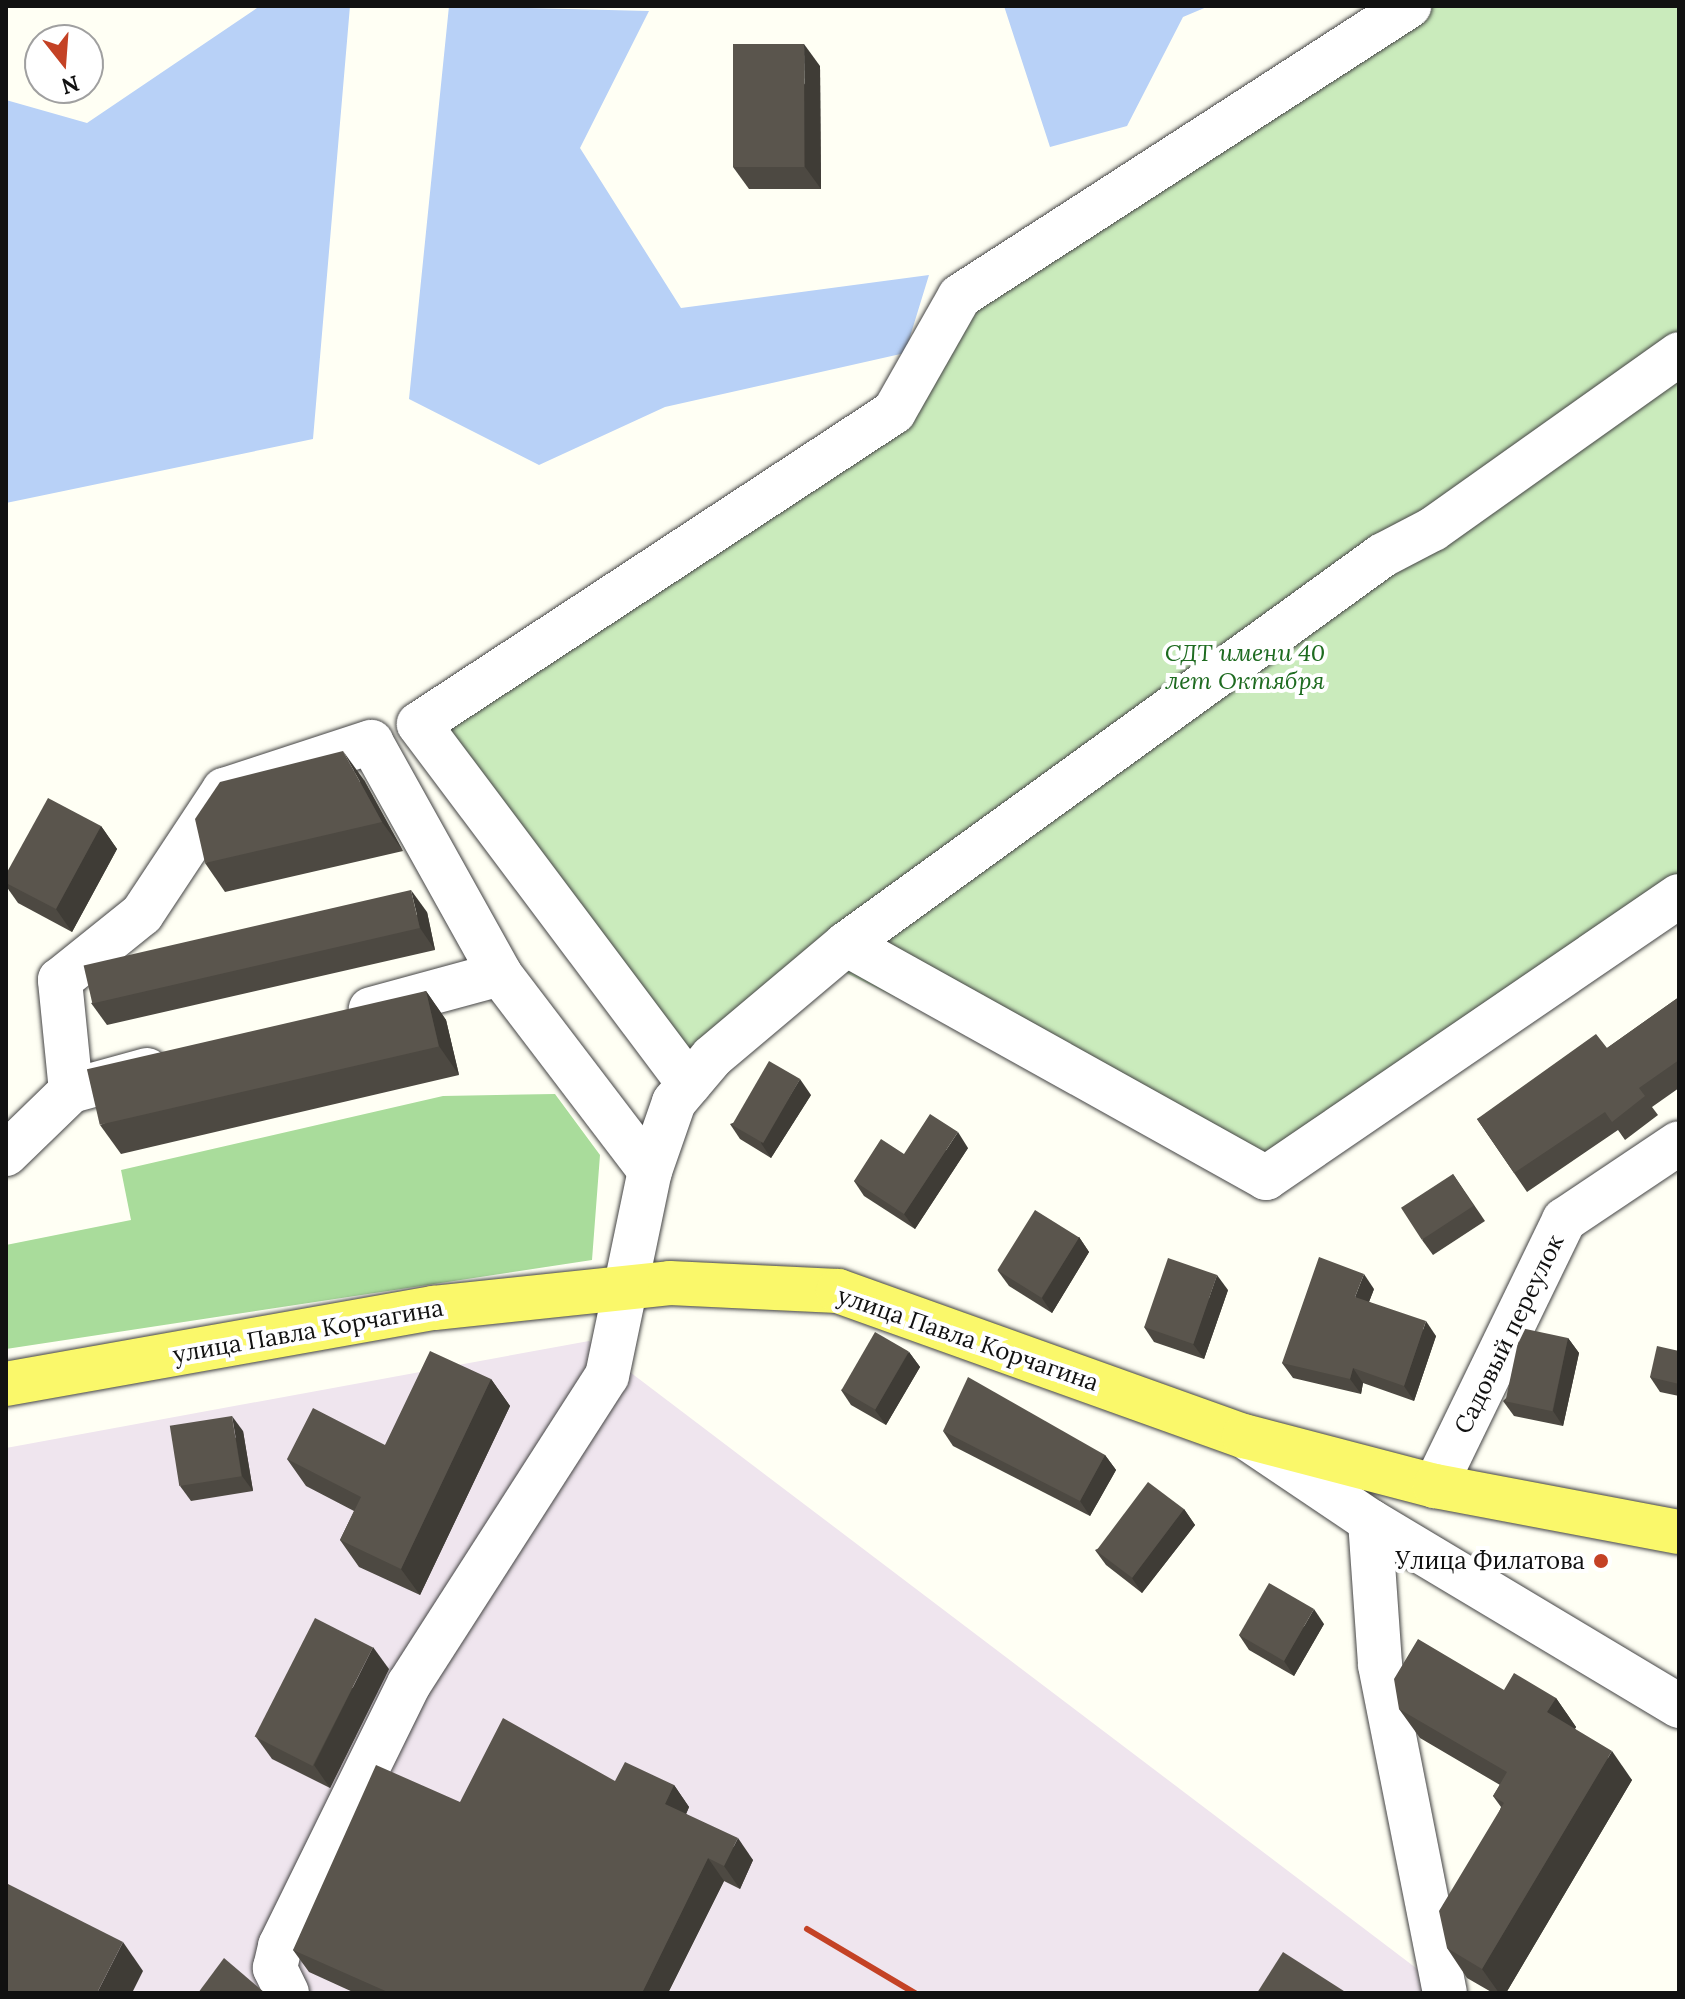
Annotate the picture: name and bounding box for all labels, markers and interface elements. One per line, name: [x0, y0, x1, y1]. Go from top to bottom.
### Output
north arrow: [24, 24, 104, 104]
text: N: [58, 69, 83, 101]
park label: СДТ имени 40 лет Октября: [1165, 639, 1325, 695]
street label: Садовый переулок: [1448, 1230, 1570, 1438]
street label: улица Павла Корчагина: [834, 1281, 1102, 1397]
street label: улица Павла Корчагина: [170, 1293, 446, 1369]
place label: Улица Филатова: [1396, 1547, 1585, 1575]
marker: Улица Филатова: [1592, 1552, 1610, 1570]

